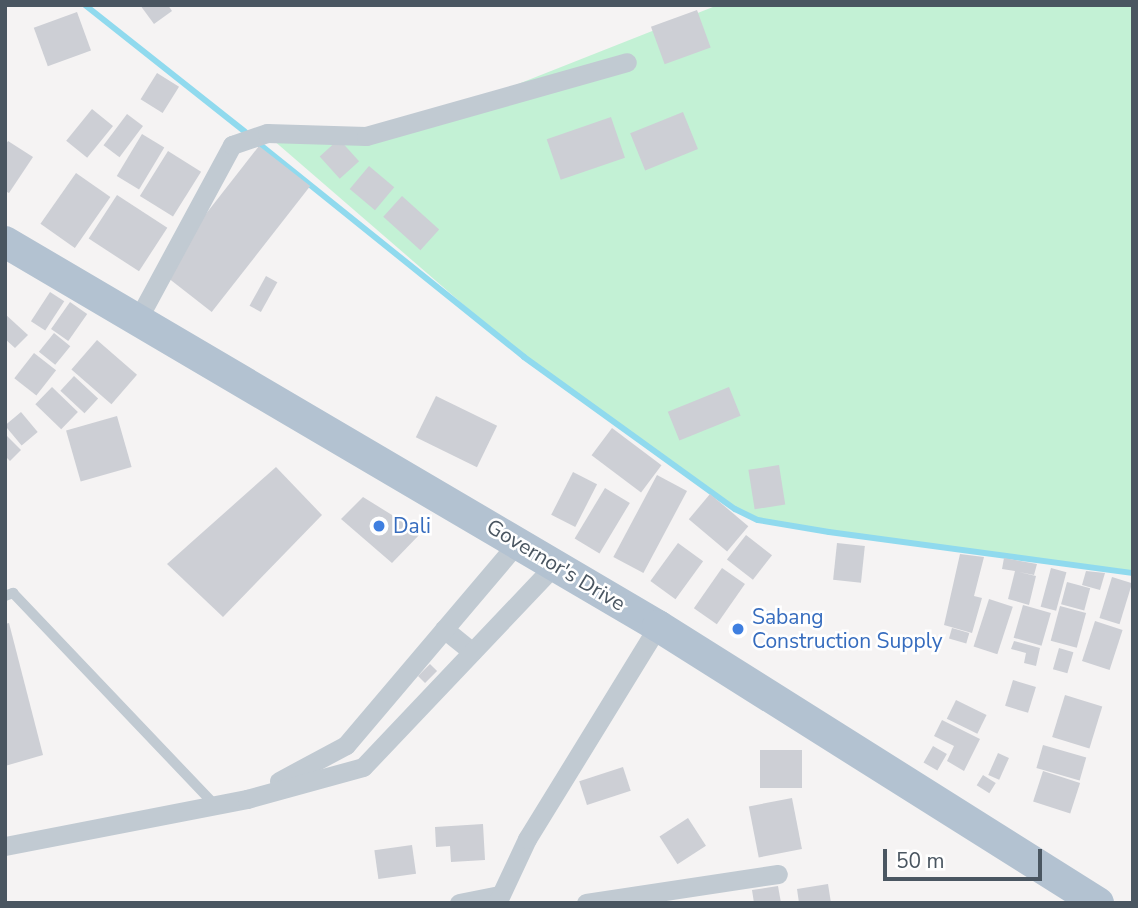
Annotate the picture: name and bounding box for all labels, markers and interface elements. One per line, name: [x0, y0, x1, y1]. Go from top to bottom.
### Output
place label: Dali: [393, 513, 431, 539]
street label: Governor's Drive: [482, 514, 630, 616]
marker: Dali: [371, 518, 387, 534]
place label: Sabang Construction Supply: [752, 604, 943, 654]
marker: Sabang Construction Supply: [730, 621, 746, 637]
scale bar: [886, 834, 1045, 878]
text: 50 m: [896, 847, 945, 875]

